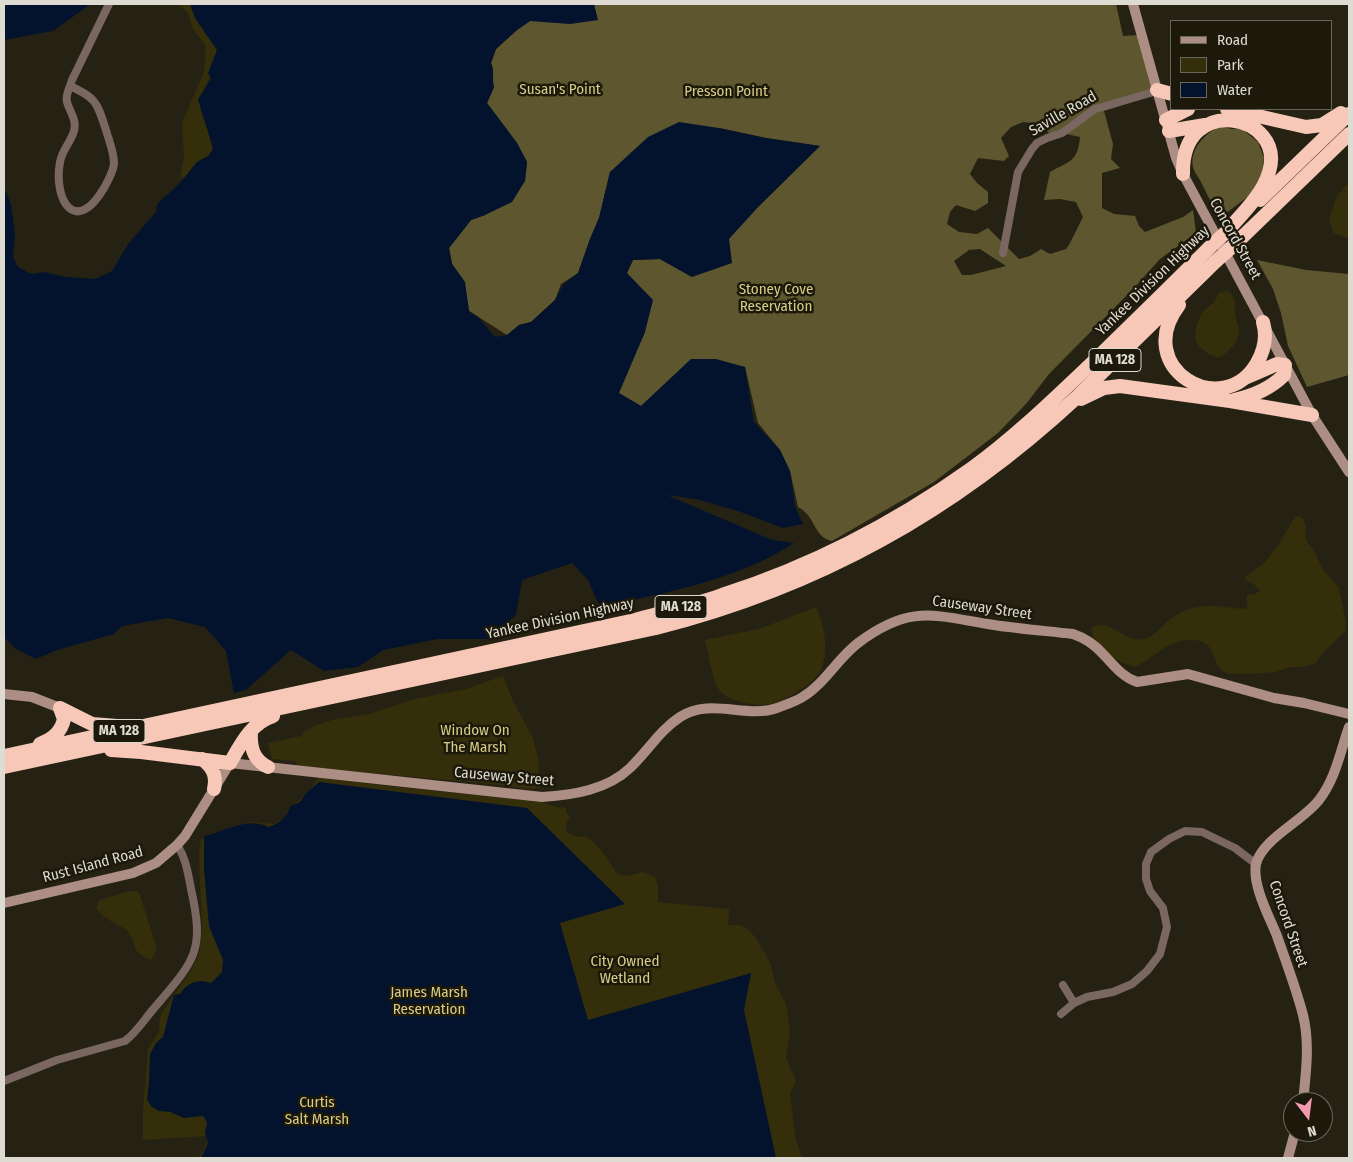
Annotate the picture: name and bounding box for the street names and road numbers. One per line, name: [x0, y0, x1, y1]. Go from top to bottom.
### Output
street label: Saville Road: [1026, 87, 1100, 141]
street label: Concord Street: [1205, 195, 1265, 283]
street label: Yankee Division Highway: [1093, 222, 1213, 340]
road number: MA 128: [1089, 348, 1141, 372]
street label: Causeway Street: [931, 592, 1033, 624]
street label: Yankee Division Highway: [485, 595, 635, 643]
road number: MA 128: [655, 596, 707, 618]
road number: MA 128: [93, 719, 145, 742]
street label: Causeway Street: [453, 764, 555, 790]
street label: Rust Island Road: [41, 843, 145, 887]
street label: Concord Street: [1265, 878, 1311, 970]

